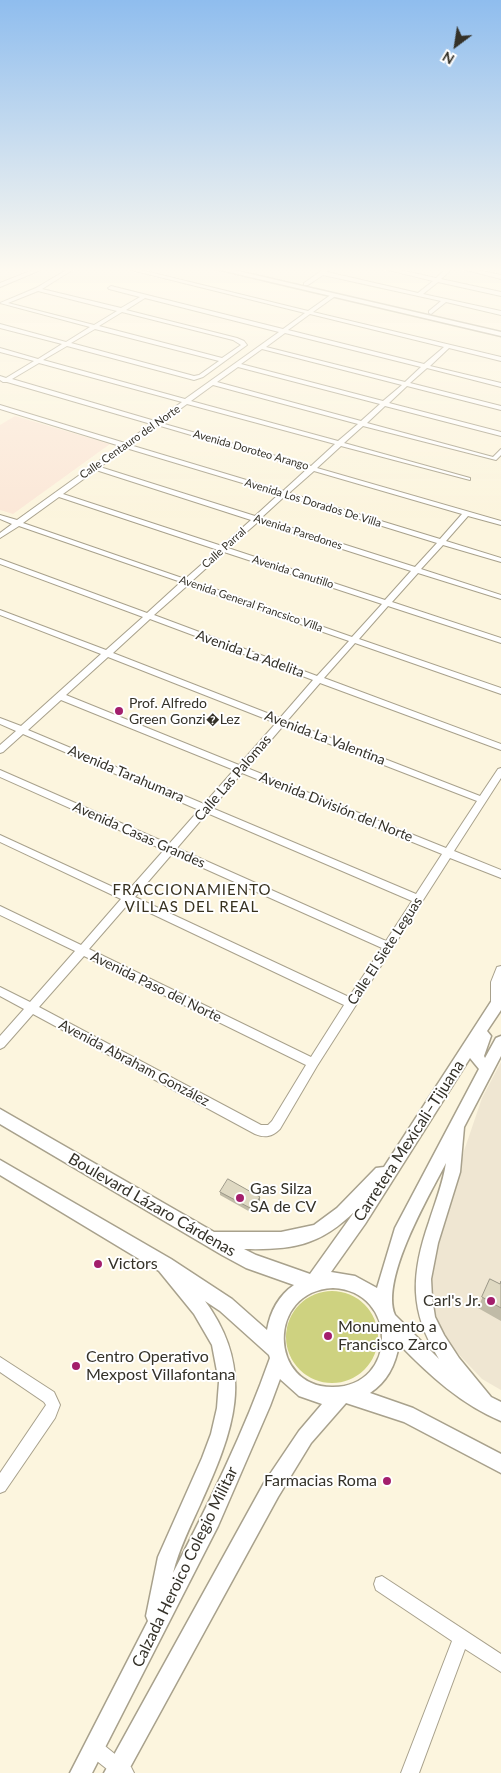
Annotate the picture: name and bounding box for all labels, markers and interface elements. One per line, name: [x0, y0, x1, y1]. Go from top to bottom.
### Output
north arrow: [431, 20, 481, 70]
text: N: [439, 48, 457, 68]
street label: Calle Centauro del Norte: [77, 402, 183, 482]
street label: Avenida Doroteo Arango: [192, 427, 310, 473]
street label: Avenida Los Dorados De Villa: [243, 476, 383, 530]
street label: Avenida Paredones: [252, 511, 344, 553]
street label: Calle Parral: [199, 525, 249, 571]
street label: Avenida Canutillo: [251, 553, 335, 591]
street label: Avenida General Francsico Villa: [177, 573, 325, 635]
street label: Avenida La Adelita: [194, 627, 306, 681]
place label: Prof. Alfredo Green Gonzi�Lez: [129, 695, 240, 728]
marker: Prof. Alfredo Green Gonzi�Lez: [113, 705, 125, 717]
street label: Avenida La Valentina: [262, 707, 388, 769]
street label: Calle Las Palomas: [191, 732, 275, 824]
street label: Avenida Tarahumara: [65, 742, 187, 806]
street label: Avenida División del Norte: [257, 768, 415, 846]
street label: Avenida Casas Grandes: [70, 798, 208, 872]
district label: FRACCIONAMIENTO VILLAS DEL REAL: [111, 881, 273, 916]
street label: Calle El Siete Leguas: [344, 894, 426, 1008]
street label: Avenida Paso del Norte: [88, 948, 224, 1026]
street label: Avenida Abraham González: [56, 1016, 212, 1110]
street label: Carretera Mexicali–Tijuana: [350, 1057, 468, 1225]
street label: Boulevard Lázaro Cárdenas: [65, 1149, 239, 1261]
place label: Gas Silza SA de CV: [250, 1179, 316, 1217]
marker: Gas Silza SA de CV: [234, 1192, 246, 1204]
place label: Victors: [108, 1254, 158, 1274]
marker: Victors: [92, 1258, 104, 1270]
place label: Carl's Jr.: [423, 1291, 481, 1311]
marker: Carl's Jr.: [485, 1295, 497, 1307]
place label: Monumento a Francisco Zarco: [338, 1317, 448, 1355]
marker: Monumento a Francisco Zarco: [322, 1330, 334, 1342]
place label: Centro Operativo Mexpost Villafontana: [86, 1347, 236, 1385]
marker: Centro Operativo Mexpost Villafontana: [70, 1360, 82, 1372]
street label: Calzada Heroico Colegio Militar: [128, 1463, 242, 1671]
place label: Farmacias Roma: [264, 1471, 377, 1491]
marker: Farmacias Roma: [381, 1475, 393, 1487]

